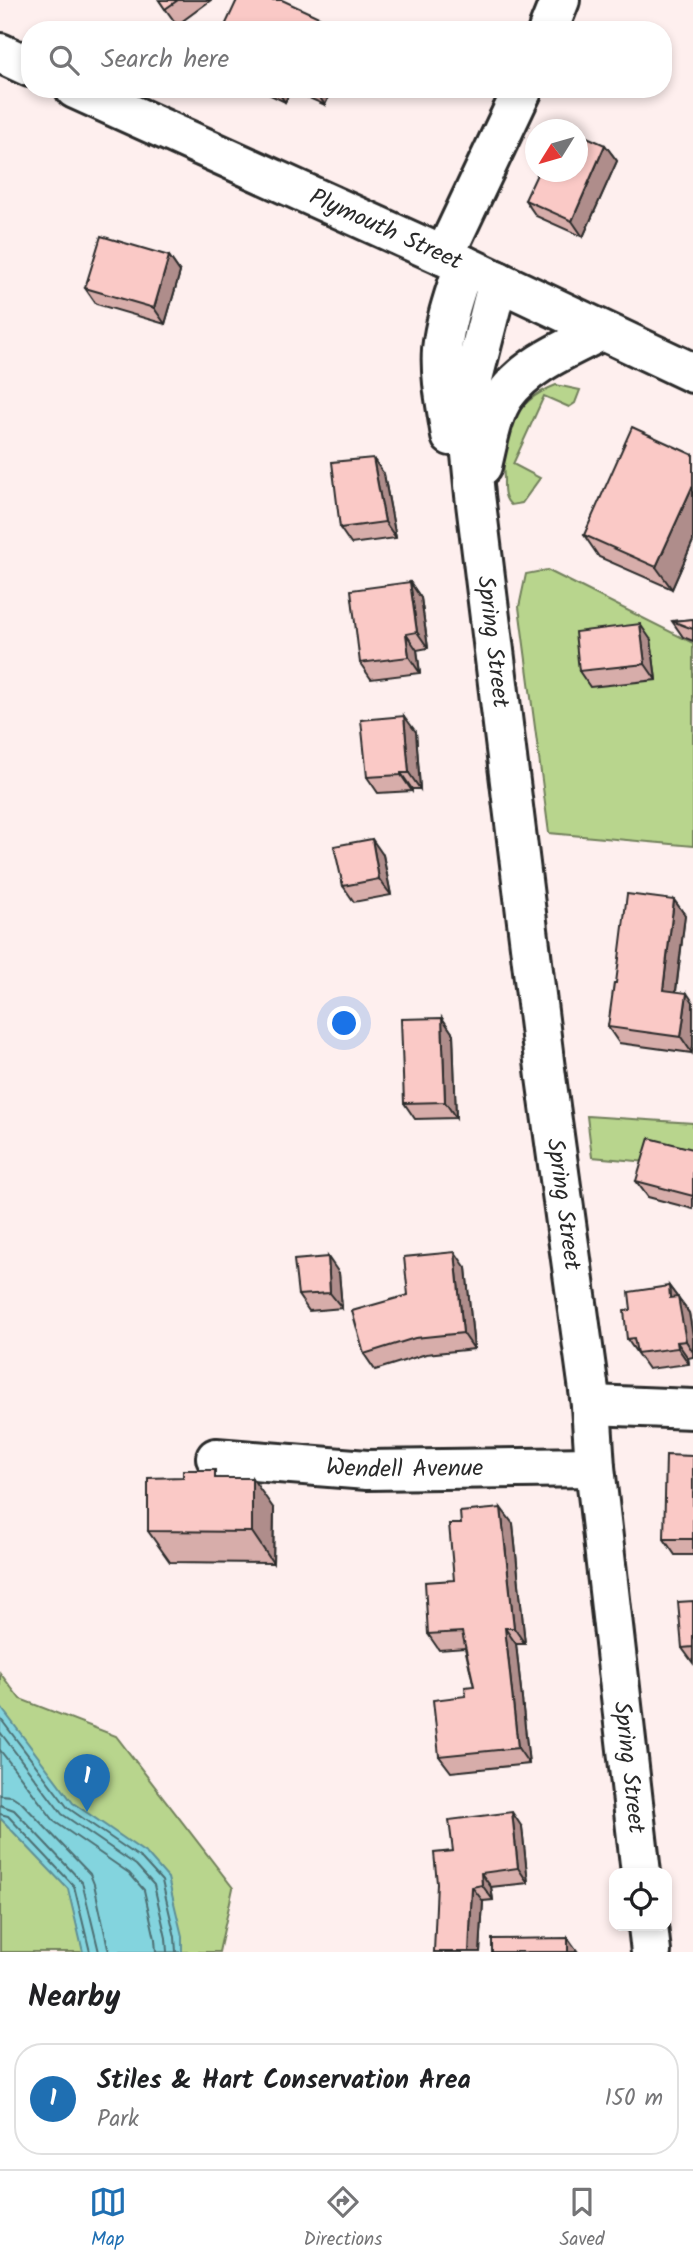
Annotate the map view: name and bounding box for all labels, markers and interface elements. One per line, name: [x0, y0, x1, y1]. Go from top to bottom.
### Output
search box: [21, 21, 672, 98]
text: Search here: [101, 39, 229, 81]
icon: search: [45, 41, 83, 79]
north arrow: [525, 119, 588, 182]
street label: Plymouth Street: [303, 178, 469, 282]
street label: Spring Street: [466, 574, 520, 711]
your location: [327, 1006, 361, 1040]
street label: Spring Street: [535, 1136, 592, 1273]
street label: Wendell Avenue: [324, 1447, 484, 1490]
street label: Spring Street: [602, 1699, 656, 1836]
pin: 1: [64, 1754, 110, 1812]
map controls: [609, 1868, 672, 1931]
button: locate: [609, 1868, 672, 1931]
text: Nearby: [28, 1974, 120, 2022]
text: Stiles & Hart Conservation Area: [97, 2060, 471, 2102]
text: 1: [50, 2081, 56, 2117]
text: 150 m: [604, 2081, 663, 2117]
text: Park: [97, 2102, 139, 2138]
tab: Map: [89, 2183, 127, 2255]
tab: Directions: [304, 2183, 382, 2255]
tab: Saved: [559, 2183, 604, 2255]

